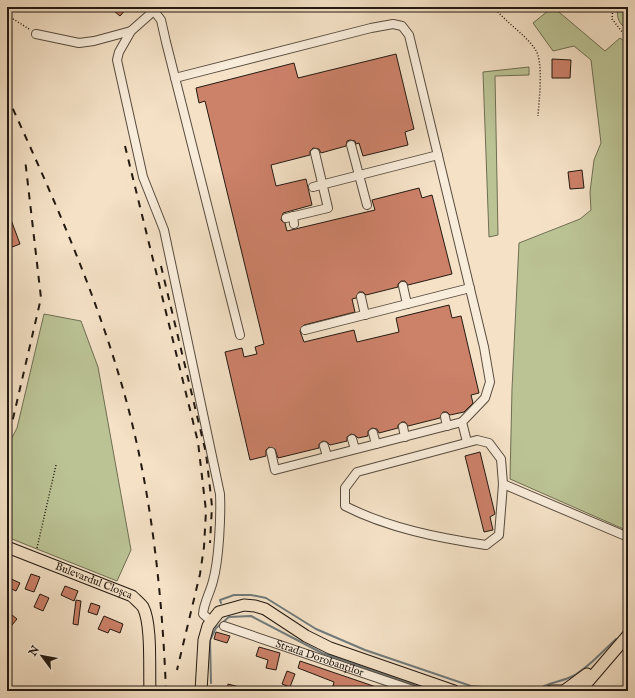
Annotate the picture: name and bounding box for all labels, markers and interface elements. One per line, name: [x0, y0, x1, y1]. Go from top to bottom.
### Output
street label: Bulevardul Cloșca: [53, 559, 134, 602]
north arrow: [22, 636, 62, 676]
street label: Strada Dorobanților: [274, 637, 366, 680]
text: N: [25, 643, 43, 660]

